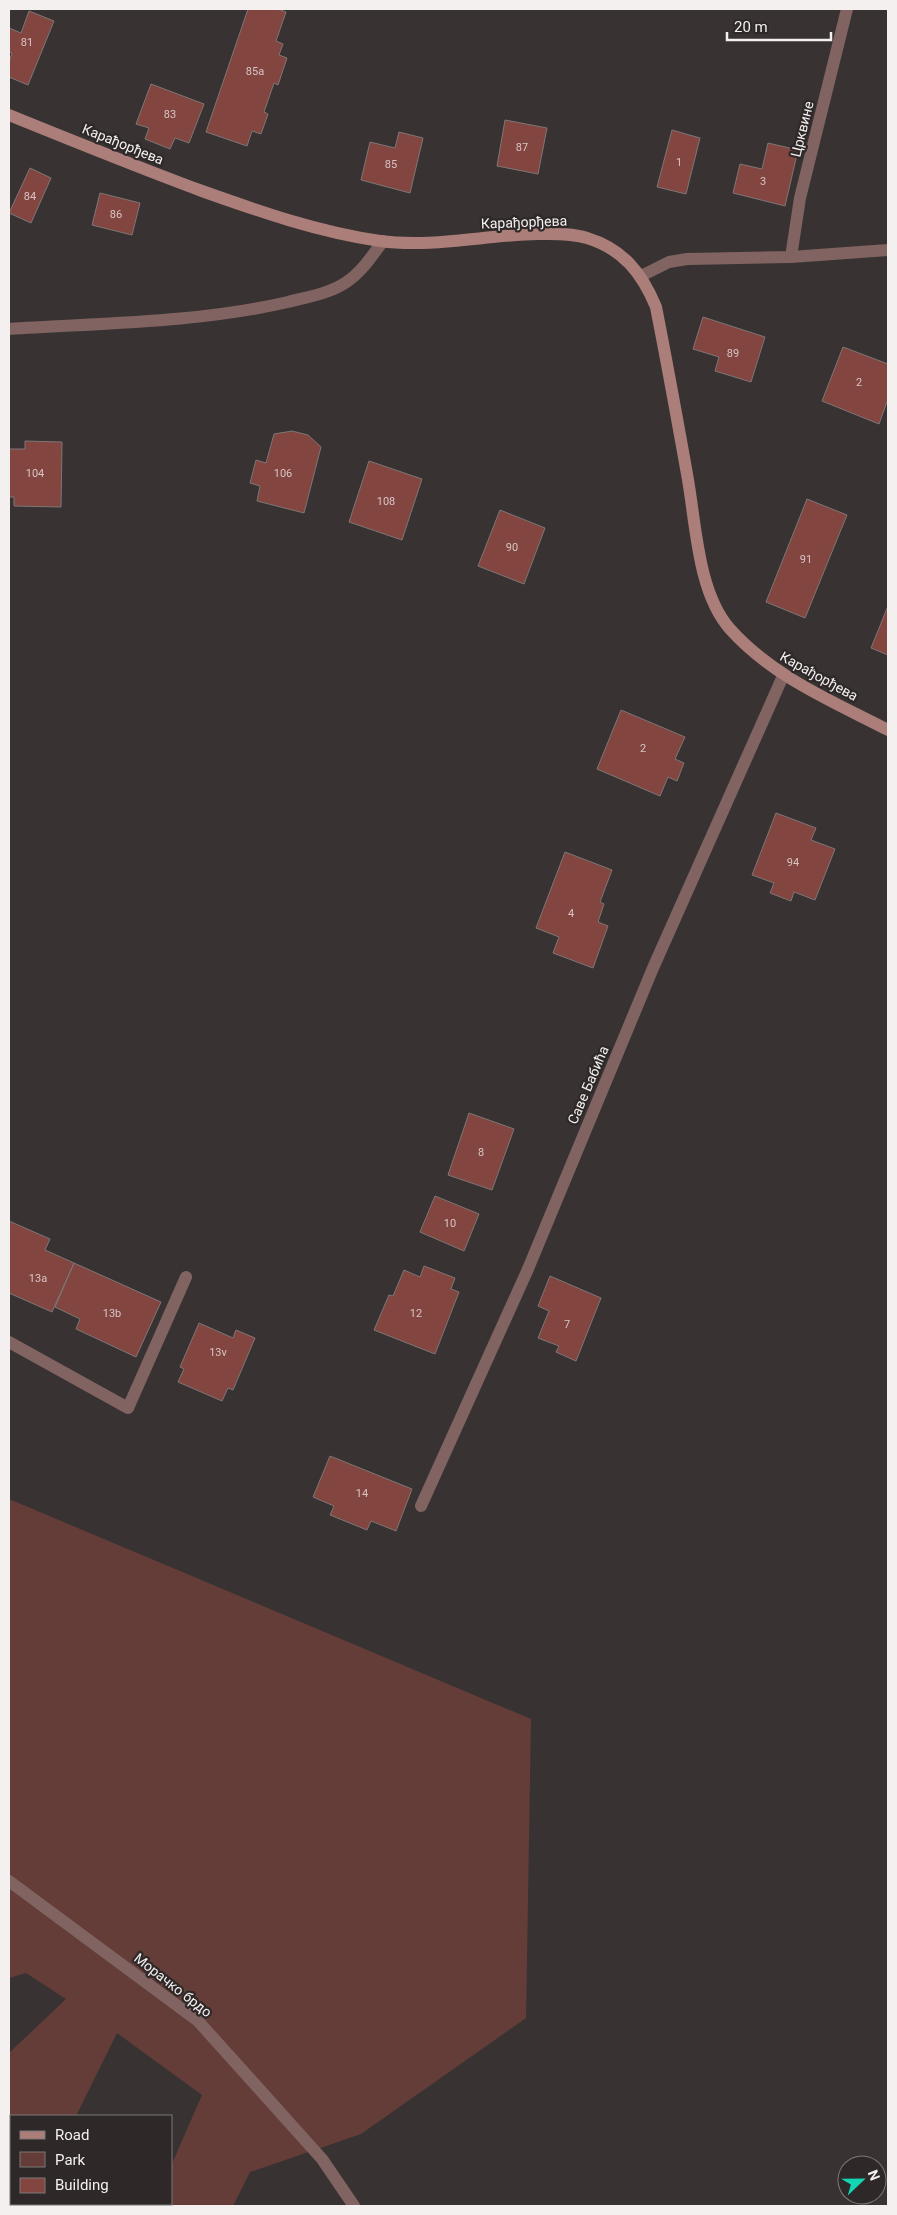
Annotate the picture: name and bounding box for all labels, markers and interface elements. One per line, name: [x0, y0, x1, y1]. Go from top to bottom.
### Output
scale bar: [727, 10, 831, 42]
text: 20 m: [734, 18, 768, 36]
house number: 81: [21, 36, 33, 49]
house number: 85a: [246, 65, 264, 78]
street label: Црквине: [787, 99, 817, 159]
house number: 83: [164, 108, 176, 121]
street label: Карађорђева: [80, 120, 166, 168]
house number: 87: [516, 141, 528, 154]
house number: 1: [676, 156, 682, 169]
house number: 85: [385, 158, 397, 171]
house number: 3: [760, 175, 766, 188]
house number: 84: [24, 190, 36, 203]
house number: 86: [110, 208, 122, 221]
street label: Карађорђева: [481, 212, 567, 232]
house number: 89: [727, 347, 739, 360]
house number: 2: [856, 376, 862, 389]
house number: 104: [26, 467, 44, 480]
house number: 106: [274, 467, 292, 480]
house number: 108: [377, 495, 395, 508]
house number: 90: [506, 541, 518, 554]
house number: 91: [800, 553, 812, 566]
street label: Карађорђева: [777, 648, 861, 704]
house number: 2: [640, 742, 646, 755]
house number: 94: [787, 856, 799, 869]
house number: 4: [568, 907, 574, 920]
street label: Саве Бабића: [564, 1044, 612, 1126]
house number: 8: [478, 1146, 484, 1159]
house number: 10: [444, 1217, 456, 1230]
house number: 13a: [29, 1272, 47, 1285]
house number: 13b: [103, 1307, 121, 1320]
house number: 12: [410, 1307, 422, 1320]
house number: 7: [564, 1318, 570, 1331]
house number: 13v: [209, 1346, 228, 1359]
house number: 14: [356, 1487, 368, 1500]
street label: Морачко брдо: [131, 1950, 215, 2020]
legend: [10, 2115, 172, 2205]
text: Road: [55, 2126, 89, 2144]
text: Park: [55, 2151, 86, 2169]
north arrow: [837, 2155, 887, 2205]
text: N: [865, 2168, 883, 2183]
text: Building: [55, 2176, 109, 2194]

